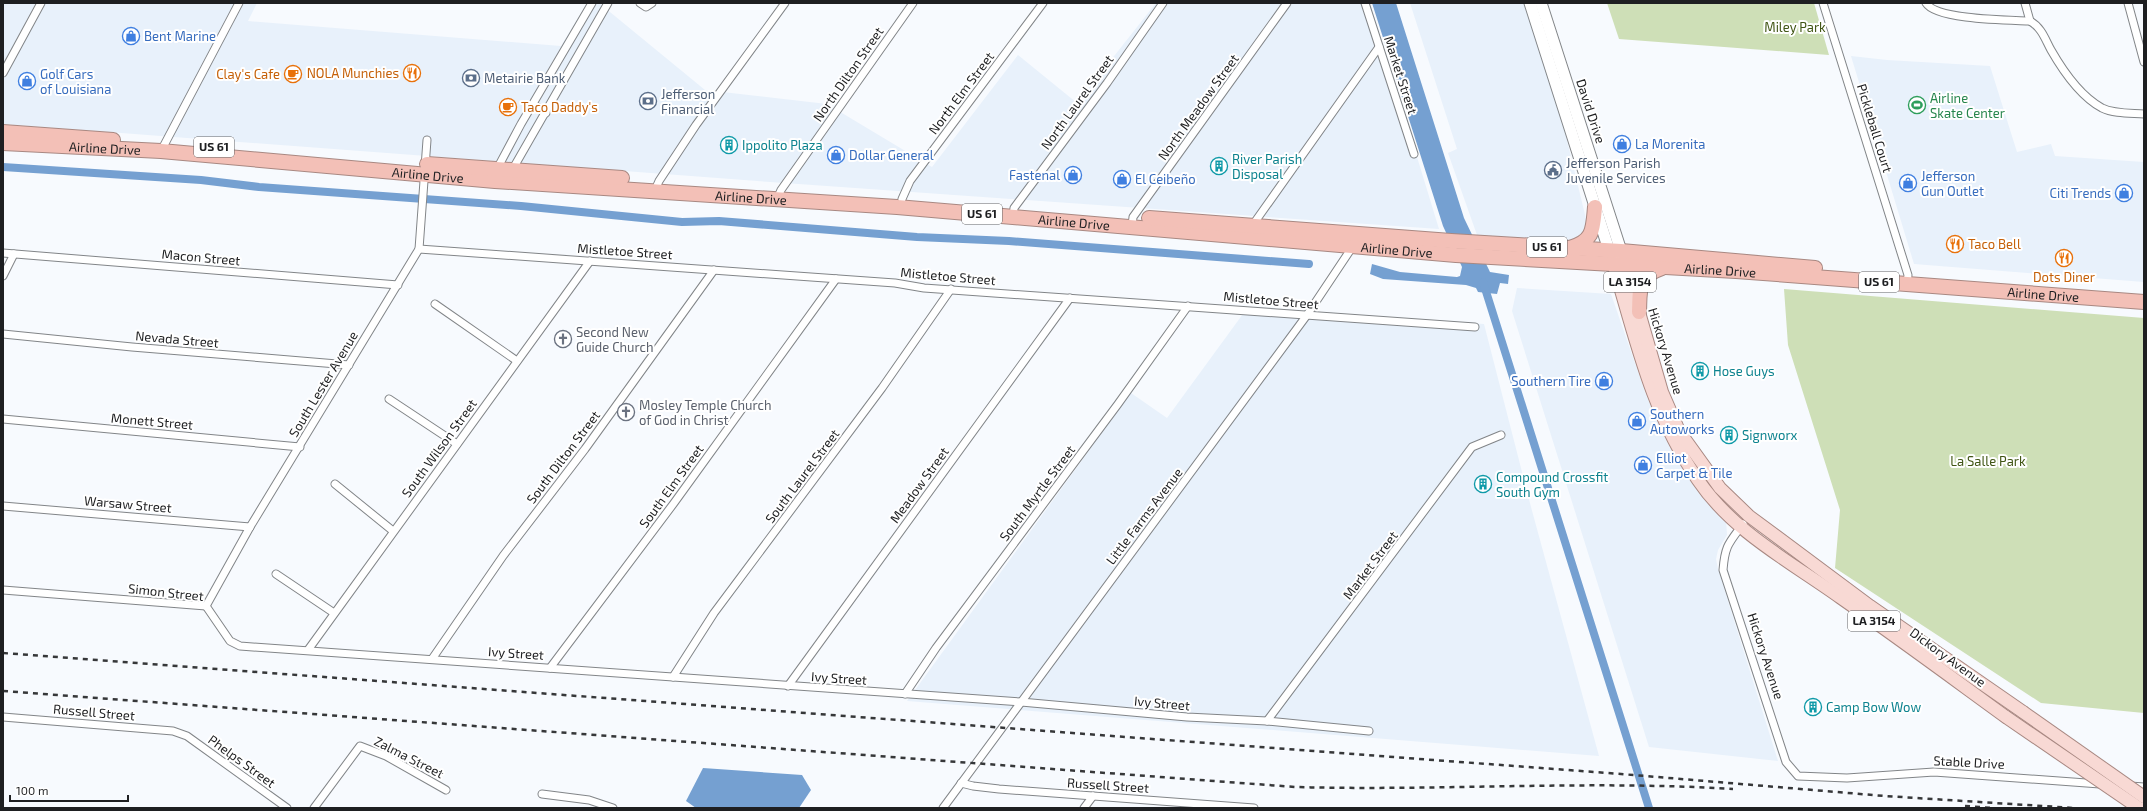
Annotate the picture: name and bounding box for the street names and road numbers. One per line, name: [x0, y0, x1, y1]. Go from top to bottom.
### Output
street label: North Dilton Street: [809, 24, 887, 124]
street label: Market Street: [1381, 34, 1421, 116]
street label: North Elm Street: [925, 49, 997, 137]
street label: North Meadow Street: [1154, 51, 1242, 163]
street label: North Laurel Street: [1037, 52, 1117, 152]
street label: David Drive: [1573, 77, 1609, 145]
street label: Pickleball Court: [1854, 82, 1896, 174]
road number: US 61: [194, 137, 234, 157]
street label: Airline Drive: [69, 138, 141, 158]
street label: Airline Drive: [391, 164, 464, 186]
street label: Airline Drive: [714, 187, 787, 208]
road number: US 61: [962, 204, 1002, 224]
street label: Airline Drive: [1037, 211, 1111, 233]
road number: US 61: [1527, 237, 1567, 257]
street label: Airline Drive: [1360, 239, 1433, 261]
street label: Mistletoe Street: [577, 240, 673, 262]
street label: Macon Street: [161, 246, 241, 268]
street label: Airline Drive: [1684, 260, 1757, 281]
street label: Mistletoe Street: [900, 264, 996, 288]
road number: LA 3154: [1604, 272, 1656, 292]
road number: US 61: [1859, 272, 1899, 292]
street label: Airline Drive: [2007, 284, 2080, 305]
street label: Mistletoe Street: [1223, 288, 1319, 312]
street label: Hickory Avenue: [1645, 306, 1687, 396]
street label: Nevada Street: [135, 327, 219, 351]
street label: South Lester Avenue: [285, 328, 361, 440]
street label: South Wilson Street: [398, 396, 480, 500]
street label: South Dilton Street: [523, 407, 603, 507]
street label: Monett Street: [110, 409, 194, 433]
street label: South Laurel Street: [762, 426, 843, 526]
street label: South Elm Street: [635, 441, 707, 531]
street label: South Myrtle Street: [996, 442, 1078, 544]
street label: Meadow Street: [886, 444, 952, 526]
street label: Little Farms Avenue: [1102, 465, 1186, 567]
street label: Warsaw Street: [84, 492, 172, 516]
street label: Market Street: [1339, 528, 1401, 602]
street label: Simon Street: [127, 580, 205, 604]
street label: Hickory Avenue: [1744, 611, 1788, 701]
road number: LA 3154: [1848, 611, 1900, 631]
street label: Dickory Avenue: [1907, 624, 1989, 690]
street label: Ivy Street: [488, 643, 544, 663]
street label: Ivy Street: [811, 668, 867, 688]
street label: Ivy Street: [1133, 693, 1191, 713]
street label: Russell Street: [52, 700, 136, 724]
street label: Phelps Street: [205, 731, 279, 791]
street label: Zalma Street: [372, 733, 446, 781]
street label: Stable Drive: [1933, 752, 2005, 772]
street label: Russell Street: [1067, 774, 1150, 796]

